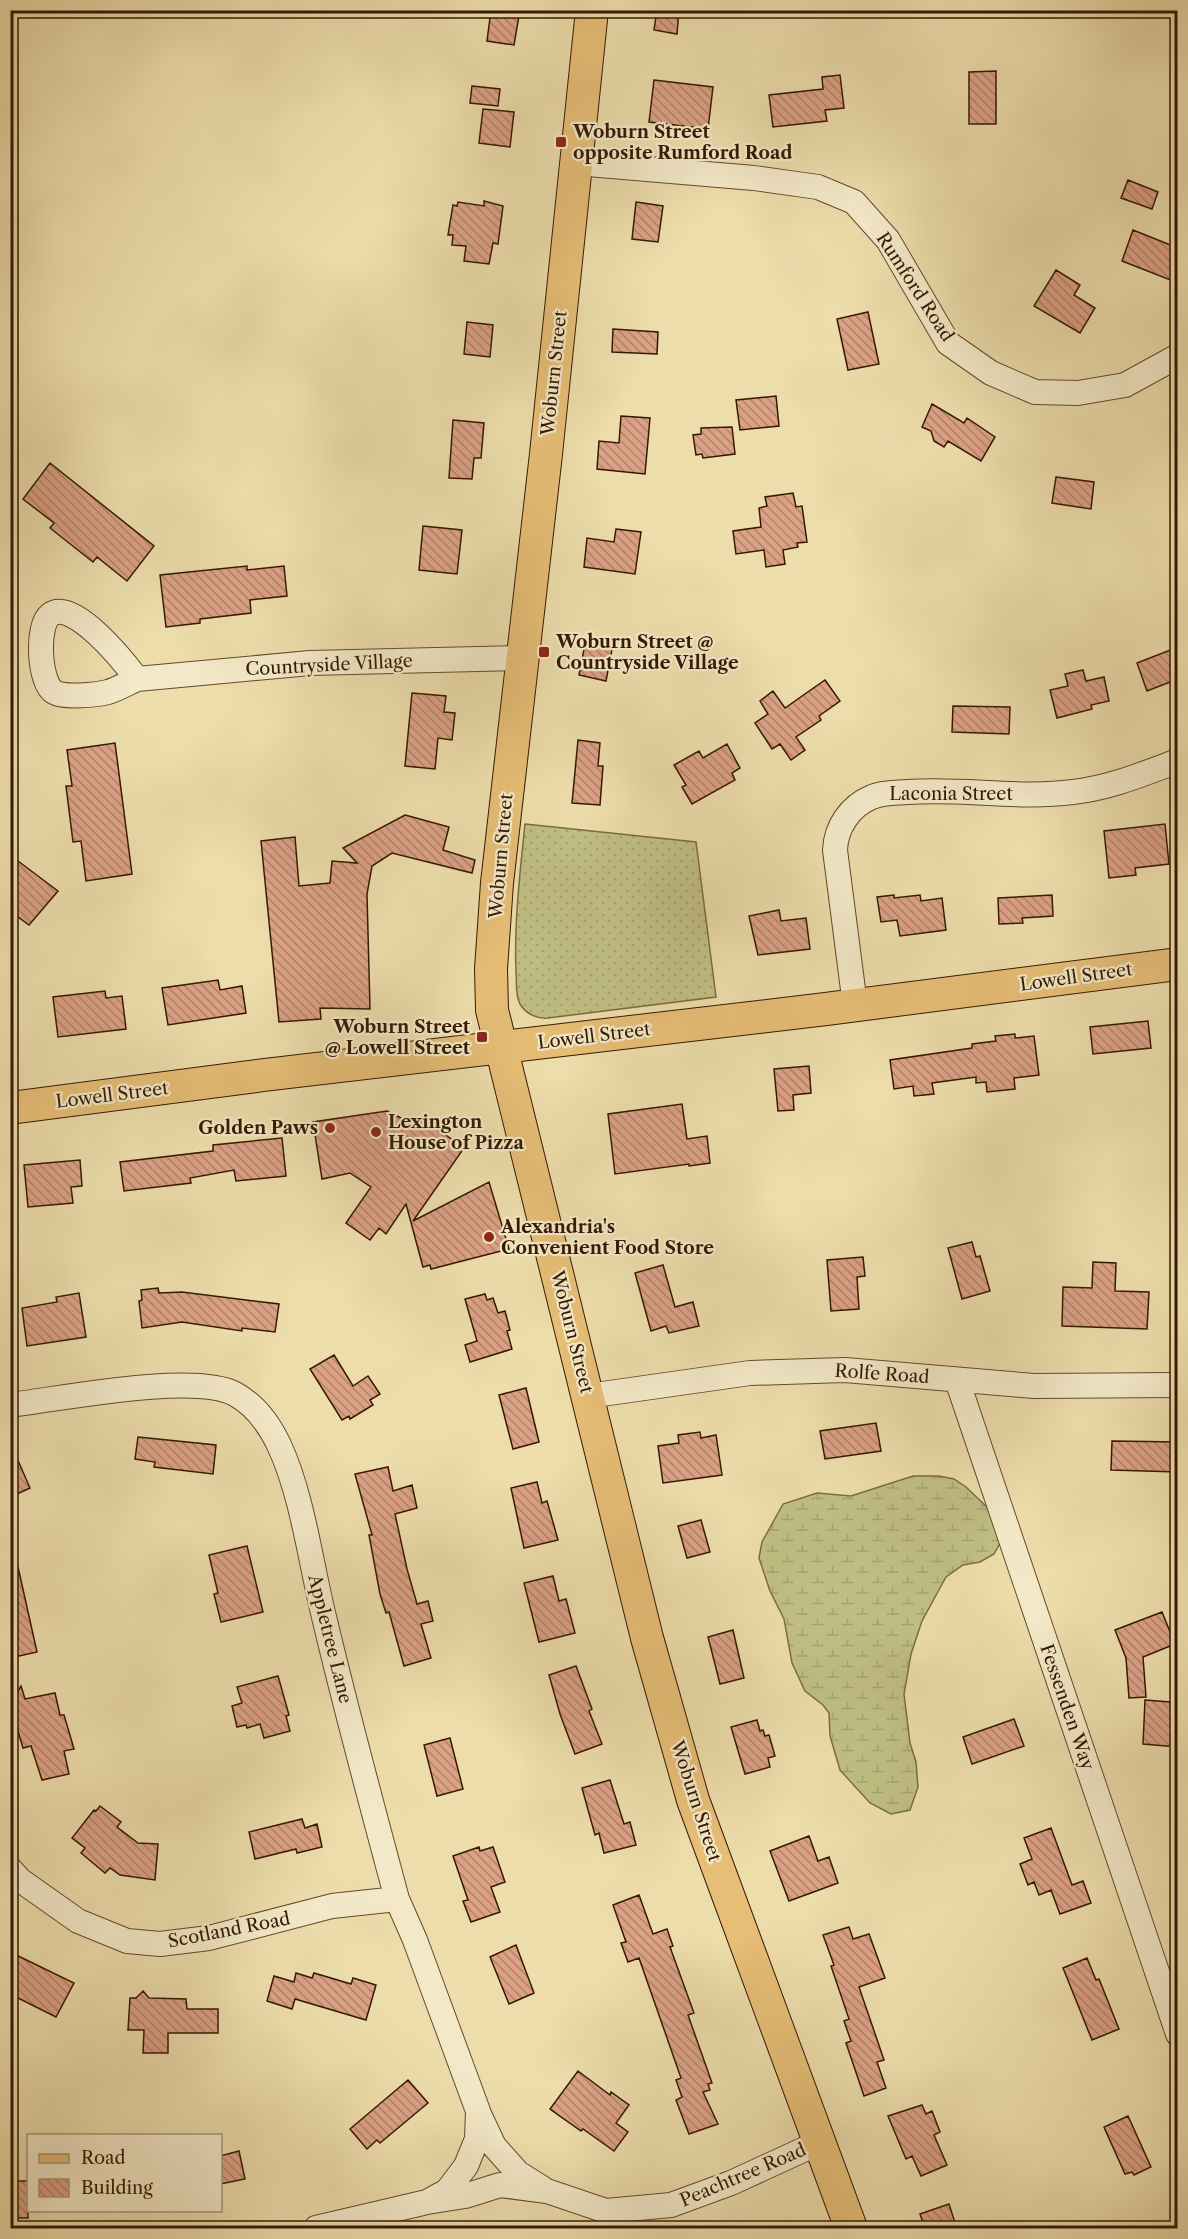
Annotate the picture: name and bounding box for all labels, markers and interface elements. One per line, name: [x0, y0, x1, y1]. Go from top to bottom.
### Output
place label: Woburn Street opposite Rumford Road: [572, 121, 792, 164]
marker: Woburn Street opposite Rumford Road: [554, 135, 568, 149]
street label: Rumford Road: [871, 228, 959, 346]
street label: Woburn Street: [536, 309, 572, 438]
place label: Woburn Street @ Countryside Village: [555, 631, 739, 674]
marker: Woburn Street @ Countryside Village: [537, 645, 551, 659]
street label: Countryside Village: [245, 650, 413, 680]
street label: Laconia Street: [889, 783, 1013, 805]
street label: Woburn Street: [484, 792, 517, 921]
street label: Lowell Street: [1018, 958, 1134, 996]
place label: Woburn Street @ Lowell Street: [325, 1016, 471, 1059]
street label: Lowell Street: [536, 1018, 652, 1054]
marker: Woburn Street @ Lowell Street: [475, 1030, 489, 1044]
street label: Lowell Street: [54, 1077, 170, 1113]
place label: Lexington House of Pizza: [388, 1111, 525, 1154]
place label: Golden Paws: [198, 1117, 318, 1139]
marker: Golden Paws: [323, 1121, 337, 1135]
marker: Lexington House of Pizza: [369, 1125, 383, 1139]
place label: Alexandria's Convenient Food Store: [500, 1216, 714, 1259]
marker: Alexandria's Convenient Food Store: [482, 1230, 496, 1244]
street label: Woburn Street: [546, 1267, 598, 1396]
street label: Rolfe Road: [834, 1360, 930, 1388]
street label: Appletree Lane: [303, 1571, 357, 1706]
street label: Fessenden Way: [1035, 1641, 1099, 1774]
street label: Woburn Street: [666, 1737, 726, 1865]
street label: Scotland Road: [166, 1907, 292, 1953]
legend: [27, 2134, 222, 2212]
street label: Peachtree Road: [677, 2139, 809, 2211]
text: Road: [81, 2147, 126, 2169]
text: Building: [81, 2177, 153, 2199]

